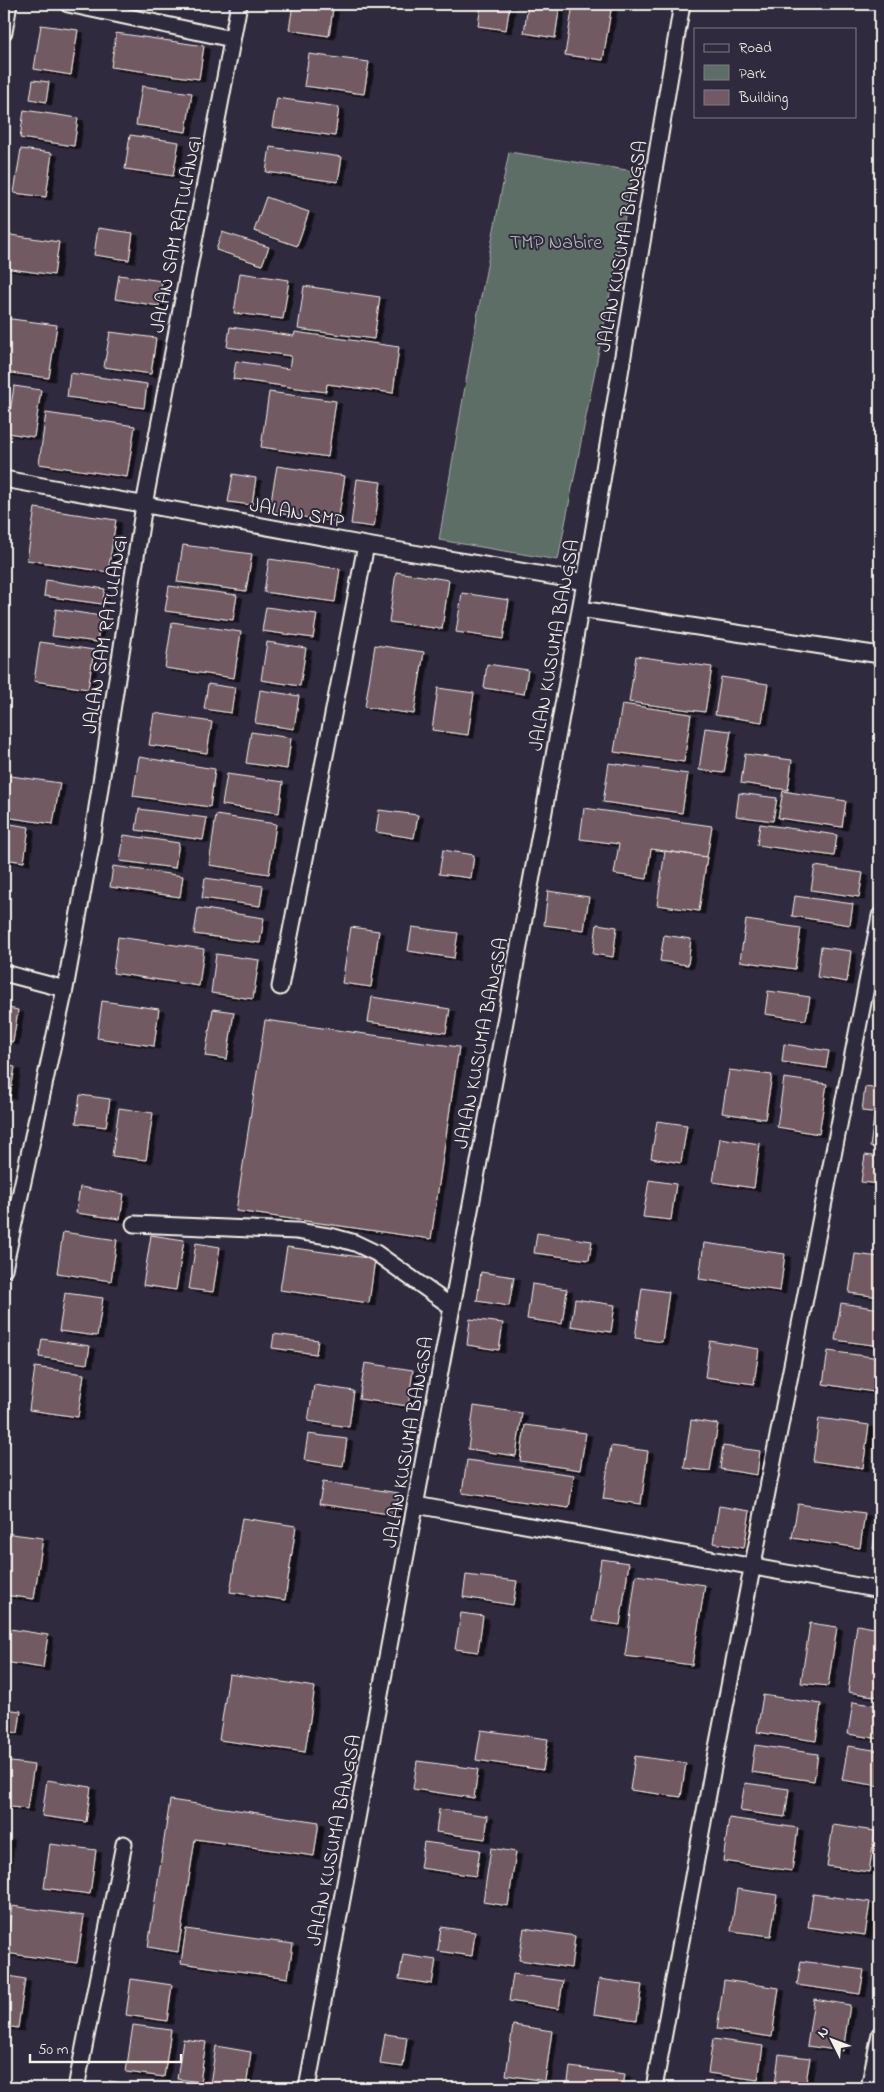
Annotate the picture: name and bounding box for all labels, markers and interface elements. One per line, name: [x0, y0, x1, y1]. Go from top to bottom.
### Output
legend: [694, 28, 856, 118]
text: Road: [739, 37, 772, 59]
text: Park: [739, 63, 767, 85]
text: Building: [738, 87, 788, 110]
street label: JALAN SAM RATULANGI: [144, 133, 211, 336]
street label: JALAN KUSUMA BANGSA: [591, 138, 656, 355]
park label: TMP Nabire: [510, 229, 602, 258]
street label: JALAN SMP: [247, 492, 347, 537]
street label: JALAN SAM RATULANGI: [76, 533, 136, 736]
street label: JALAN KUSUMA BANGSA: [523, 537, 588, 754]
street label: JALAN KUSUMA BANGSA: [448, 935, 517, 1152]
street label: JALAN KUSUMA BANGSA: [377, 1334, 442, 1551]
street label: JALAN KUSUMA BANGSA: [301, 1732, 370, 1949]
north arrow: [806, 2014, 856, 2064]
text: N: [812, 2022, 834, 2043]
scale bar: [30, 2032, 181, 2064]
text: 50 m: [38, 2039, 69, 2061]

